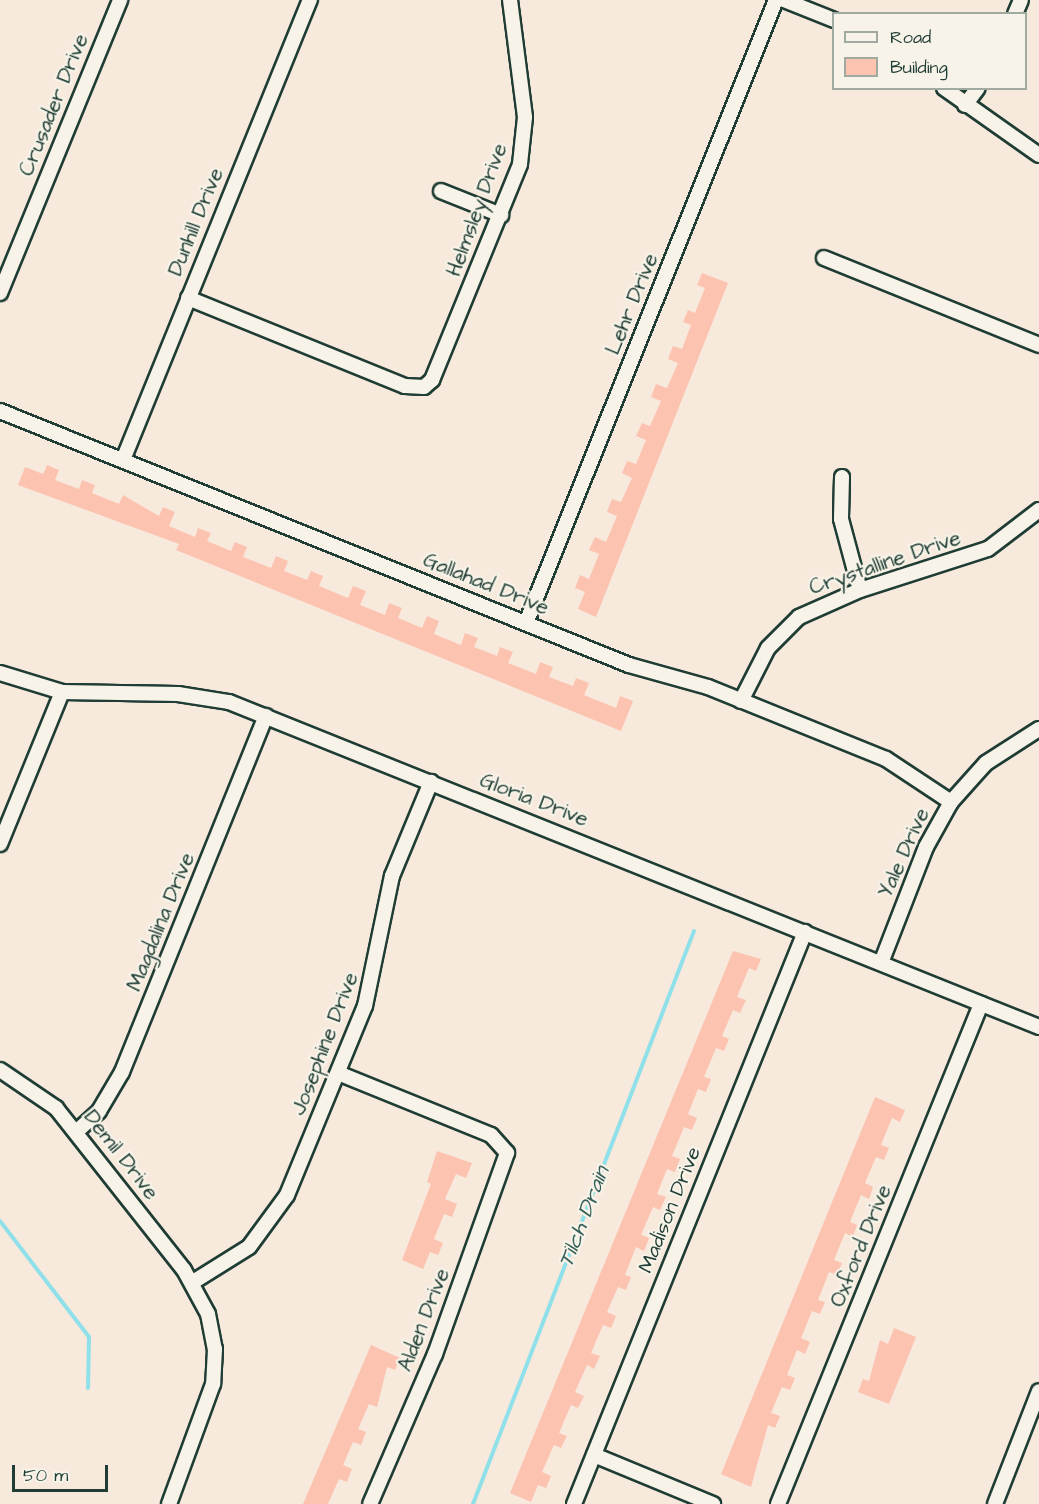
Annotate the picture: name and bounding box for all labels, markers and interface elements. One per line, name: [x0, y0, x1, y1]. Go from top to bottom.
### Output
legend: [832, 12, 1027, 90]
text: Road: [890, 25, 931, 50]
street label: Crusader Drive: [14, 30, 94, 180]
text: Building: [890, 55, 948, 80]
street label: Helmsley Drive: [441, 140, 513, 280]
street label: Dunhill Drive: [163, 164, 229, 280]
street label: Lehr Drive: [600, 250, 664, 358]
street label: Crystalline Drive: [806, 525, 964, 601]
street label: Gallahad Drive: [419, 547, 553, 621]
street label: Gloria Drive: [476, 768, 592, 832]
street label: Yale Drive: [873, 804, 935, 902]
street label: Magdalina Drive: [122, 849, 200, 995]
street label: Josephine Drive: [286, 969, 364, 1119]
street label: Demil Drive: [78, 1105, 164, 1205]
street label: Madison Drive: [633, 1143, 707, 1277]
water label: Tilch Drain: [553, 1163, 615, 1271]
street label: Oxford Drive: [825, 1181, 897, 1311]
street label: Alden Drive: [393, 1265, 455, 1375]
scale bar: [15, 1453, 111, 1491]
text: 50 m: [23, 1463, 68, 1488]

